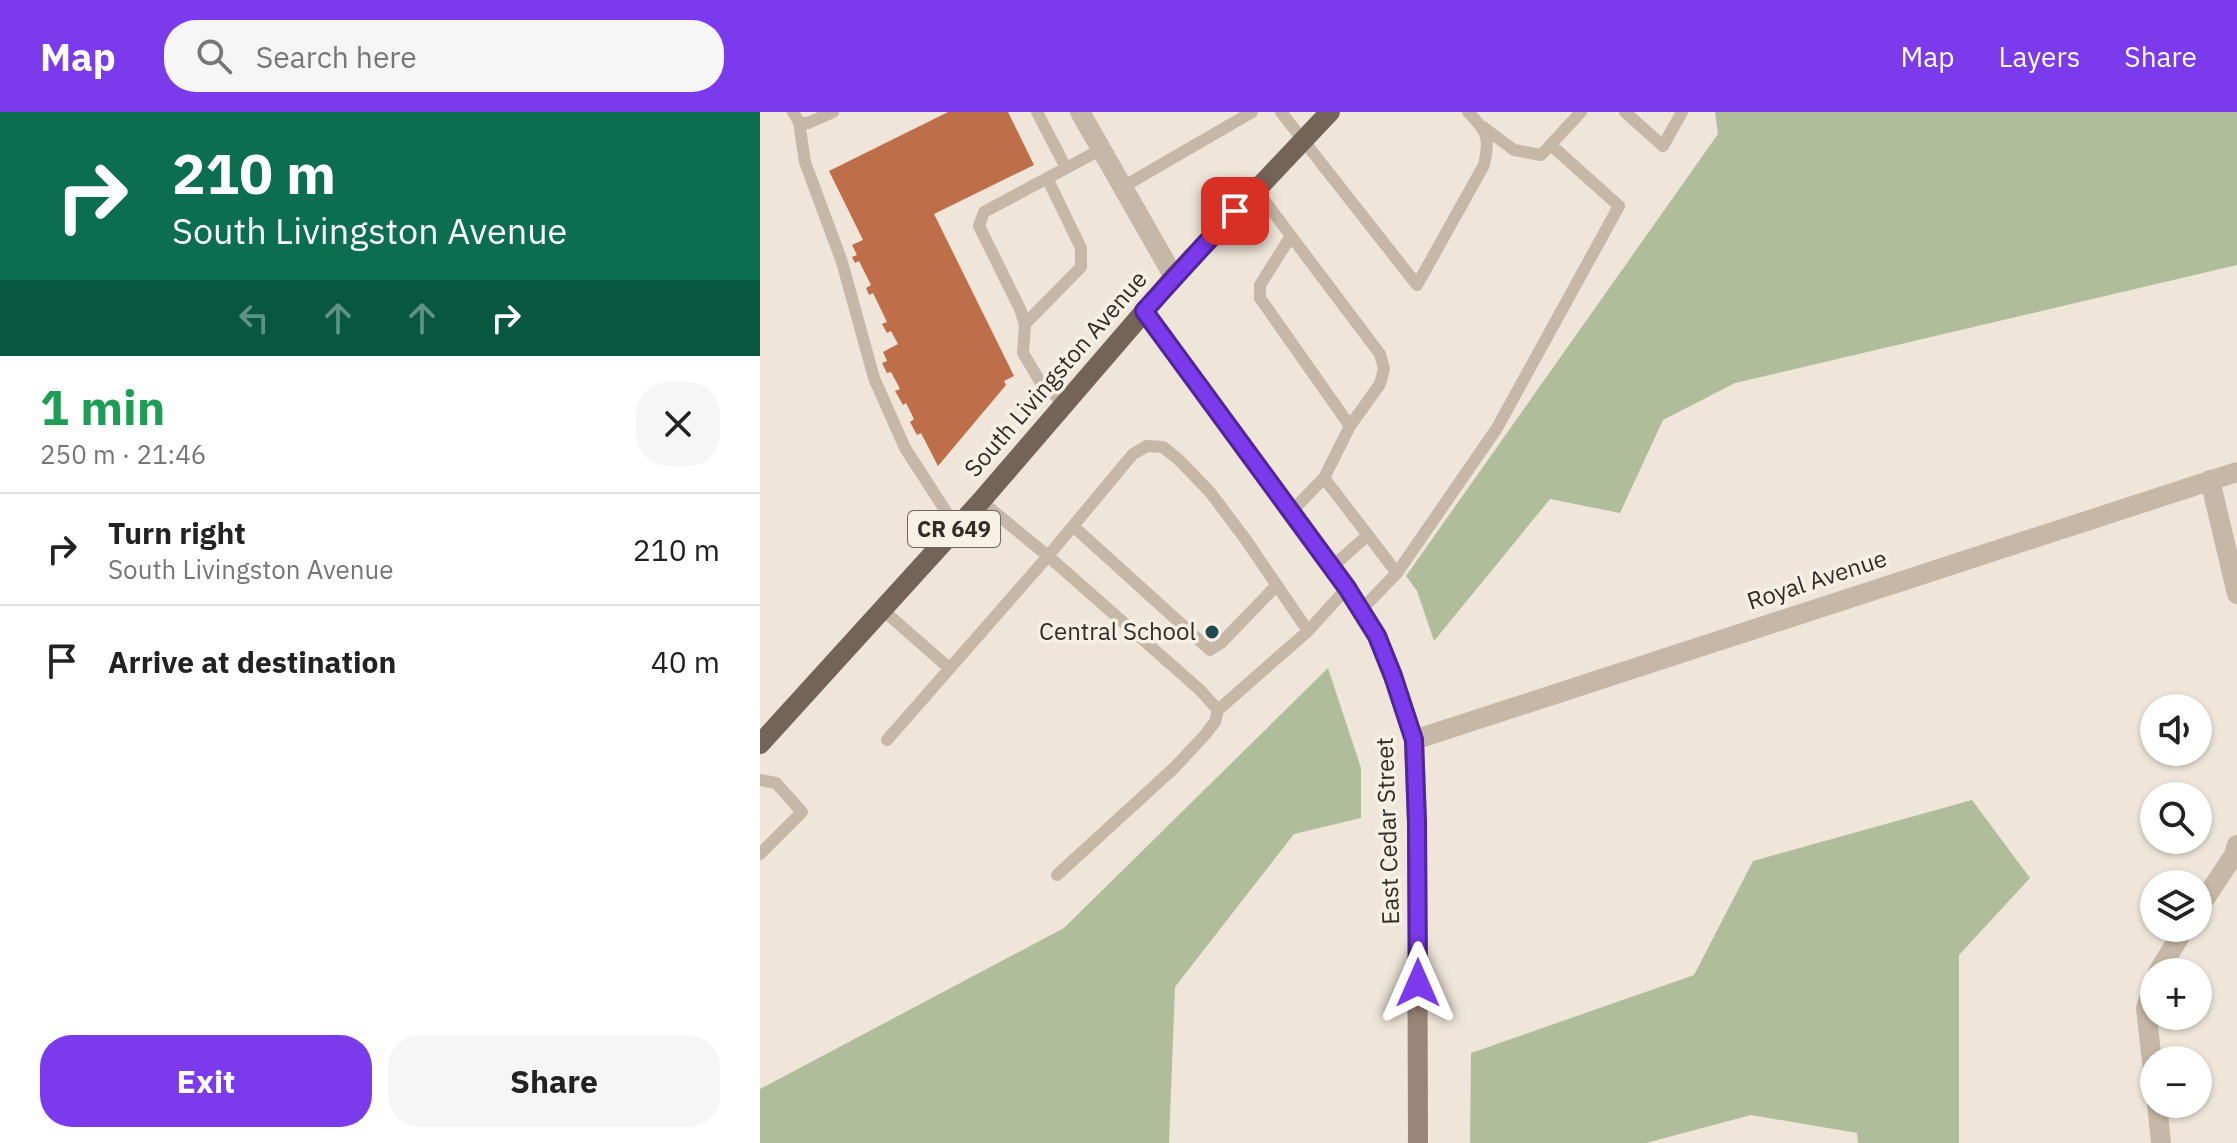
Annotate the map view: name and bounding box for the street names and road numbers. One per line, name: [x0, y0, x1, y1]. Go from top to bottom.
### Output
street label: South Livingston Avenue: [957, 263, 1154, 483]
road number: CR 649: [908, 511, 1000, 547]
street label: Royal Avenue: [1743, 541, 1891, 617]
street label: East Cedar Street: [1368, 737, 1406, 925]

